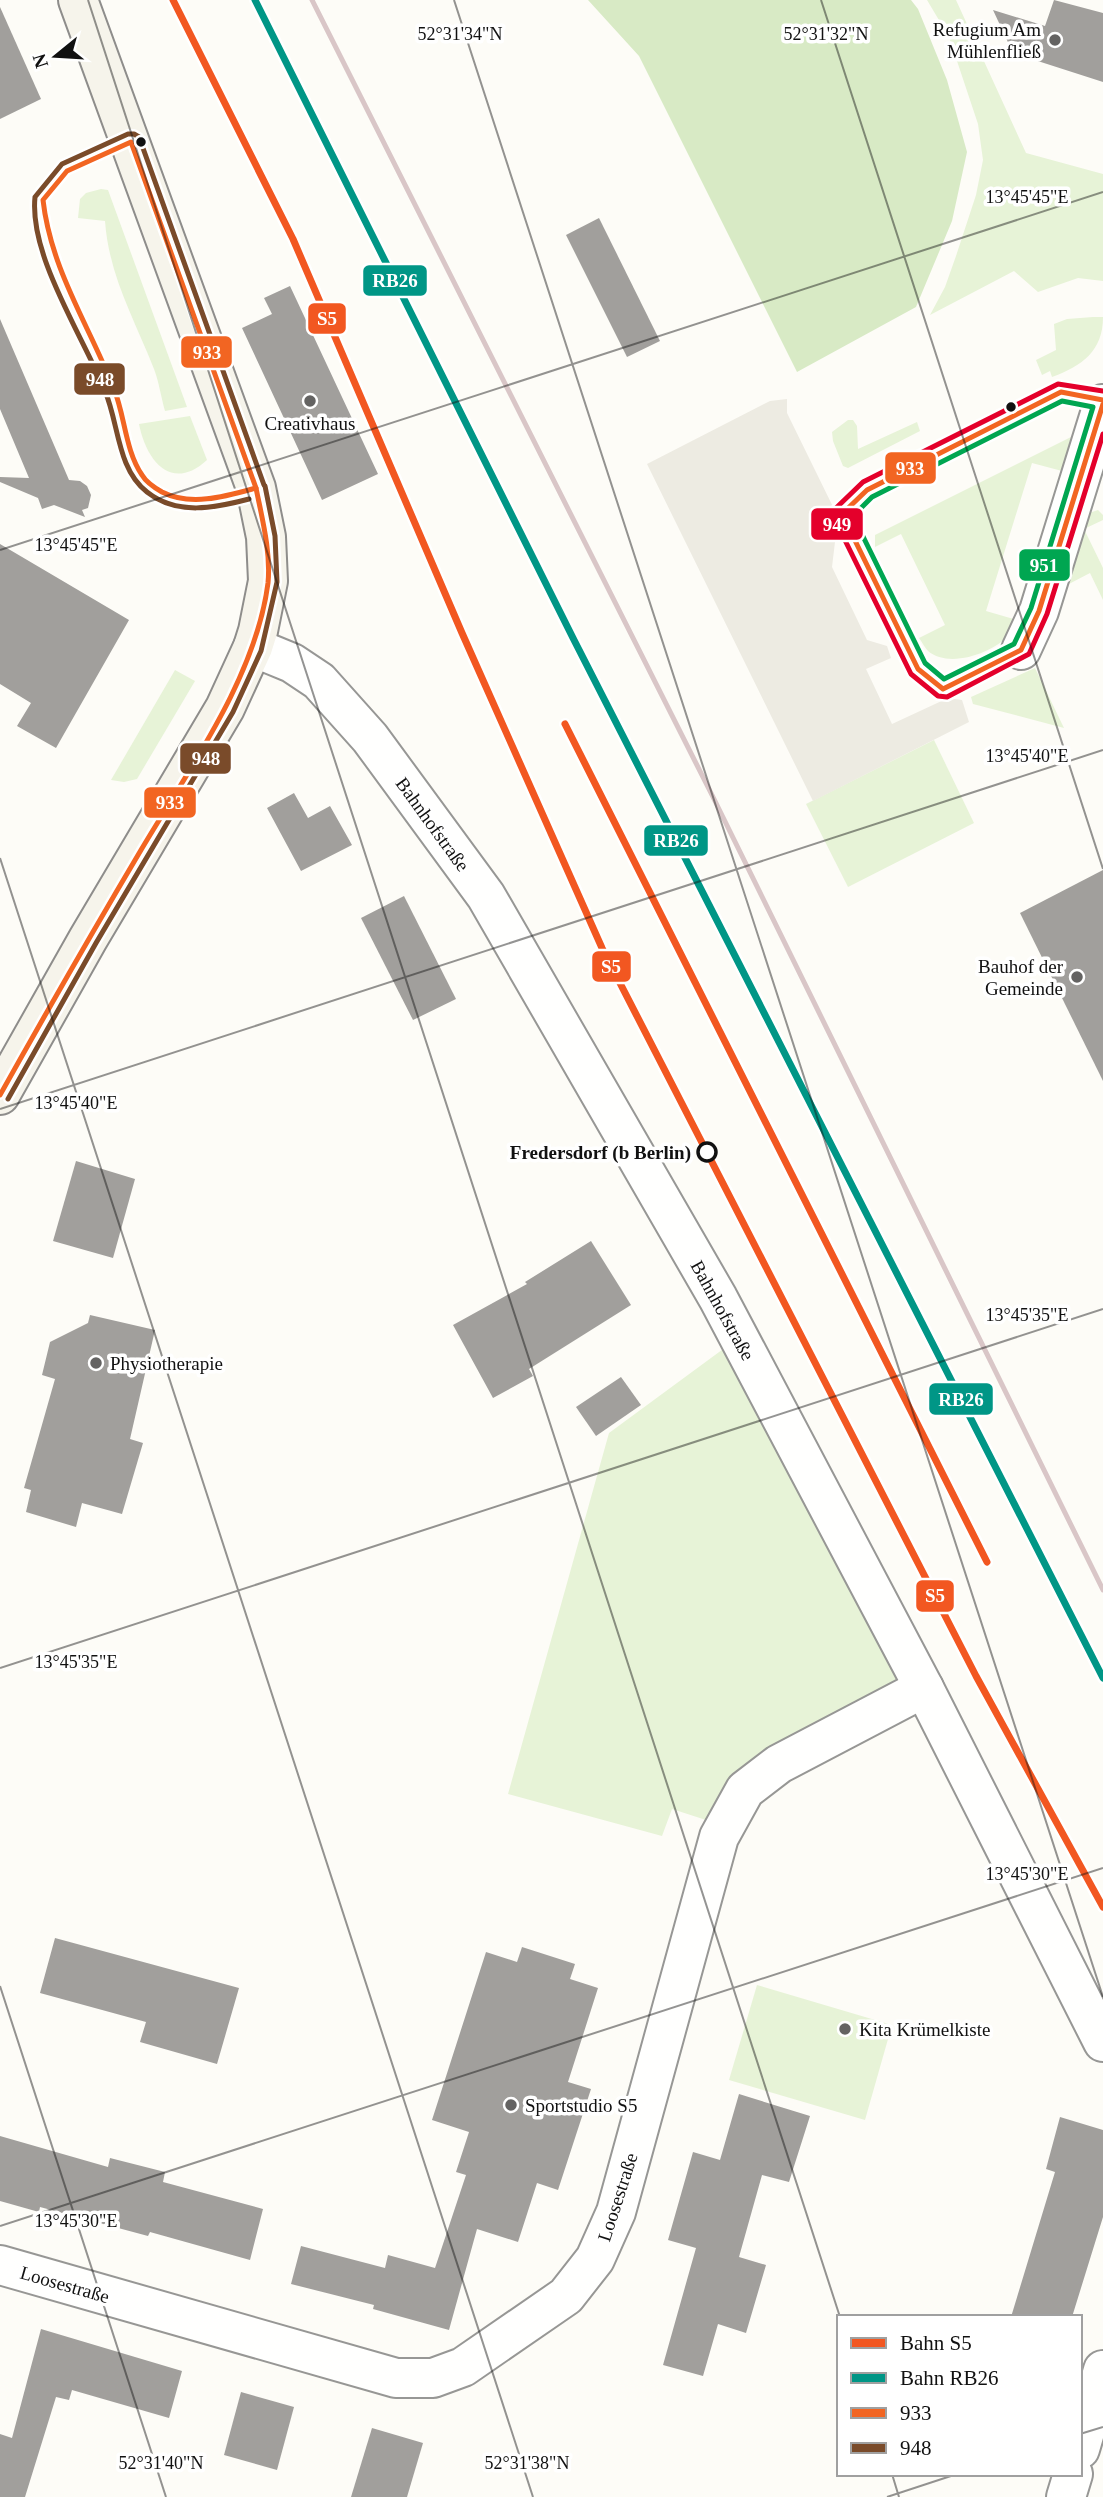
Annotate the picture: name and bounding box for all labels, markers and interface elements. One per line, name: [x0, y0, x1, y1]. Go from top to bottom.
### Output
place label: Refugium Am Mühlenfließ: [933, 19, 1041, 62]
north arrow: [21, 21, 91, 91]
text: 52°31'34"N: [418, 24, 502, 44]
text: 52°31'32"N: [784, 24, 868, 44]
marker: Refugium Am Mühlenfließ: [1047, 32, 1063, 48]
text: N: [28, 51, 52, 71]
unlabelled marker: [134, 135, 148, 149]
text: 13°45'45"E: [986, 187, 1068, 207]
line badge: RB26: [362, 264, 428, 297]
text: RB26: [372, 270, 418, 291]
line badge: S5: [307, 302, 347, 335]
text: S5: [317, 308, 337, 329]
line badge: 933: [180, 335, 233, 369]
text: 933: [193, 342, 221, 363]
line badge: 948: [73, 362, 126, 396]
text: 948: [86, 369, 114, 390]
marker: Creativhaus: [302, 393, 318, 409]
unlabelled marker: [1004, 400, 1018, 414]
place label: Creativhaus: [265, 413, 355, 434]
line badge: 933: [884, 451, 937, 485]
text: 933: [896, 458, 924, 479]
line badge: 949: [810, 507, 864, 541]
text: 949: [823, 514, 851, 535]
text: 13°45'45"E: [35, 535, 117, 555]
line badge: 951: [1018, 548, 1071, 582]
text: 951: [1030, 555, 1058, 576]
line badge: 948: [179, 742, 232, 775]
text: 13°45'40"E: [986, 746, 1068, 766]
text: 948: [192, 748, 220, 769]
street label: Bahnhofstraße: [392, 773, 474, 875]
line badge: 933: [143, 786, 197, 819]
text: 933: [156, 792, 184, 813]
line badge: RB26: [643, 824, 709, 857]
text: RB26: [653, 830, 699, 851]
line badge: S5: [591, 950, 632, 983]
text: S5: [601, 956, 621, 977]
place label: Bauhof der Gemeinde: [978, 956, 1064, 999]
marker: Bauhof der Gemeinde: [1069, 969, 1085, 985]
text: 13°45'40"E: [35, 1093, 117, 1113]
place label: Fredersdorf (b Berlin): [510, 1142, 691, 1164]
marker: Fredersdorf (b Berlin): [697, 1142, 717, 1162]
street label: Bahnhofstraße: [687, 1257, 759, 1364]
text: 13°45'35"E: [986, 1305, 1068, 1325]
place label: Physiotherapie: [110, 1353, 223, 1374]
marker: Physiotherapie: [88, 1355, 104, 1371]
line badge: RB26: [928, 1382, 994, 1416]
text: RB26: [938, 1389, 984, 1410]
line badge: S5: [915, 1579, 955, 1613]
text: S5: [925, 1585, 945, 1606]
text: 13°45'35"E: [35, 1652, 117, 1672]
text: 13°45'30"E: [986, 1864, 1068, 1884]
place label: Kita Krümelkiste: [859, 2019, 990, 2040]
marker: Kita Krümelkiste: [837, 2021, 853, 2037]
place label: Sportstudio S5: [525, 2095, 637, 2116]
marker: Sportstudio S5: [503, 2097, 519, 2113]
street label: Loosestraße: [593, 2150, 642, 2244]
text: 13°45'30"E: [35, 2211, 117, 2231]
street label: Loosestraße: [18, 2262, 112, 2307]
legend: [837, 2315, 1082, 2476]
text: Bahn S5: [900, 2331, 972, 2355]
text: Bahn RB26: [900, 2366, 999, 2390]
text: 933: [900, 2401, 932, 2425]
text: 948: [900, 2436, 932, 2460]
text: 52°31'40"N: [119, 2453, 203, 2473]
text: 52°31'38"N: [485, 2453, 569, 2473]

